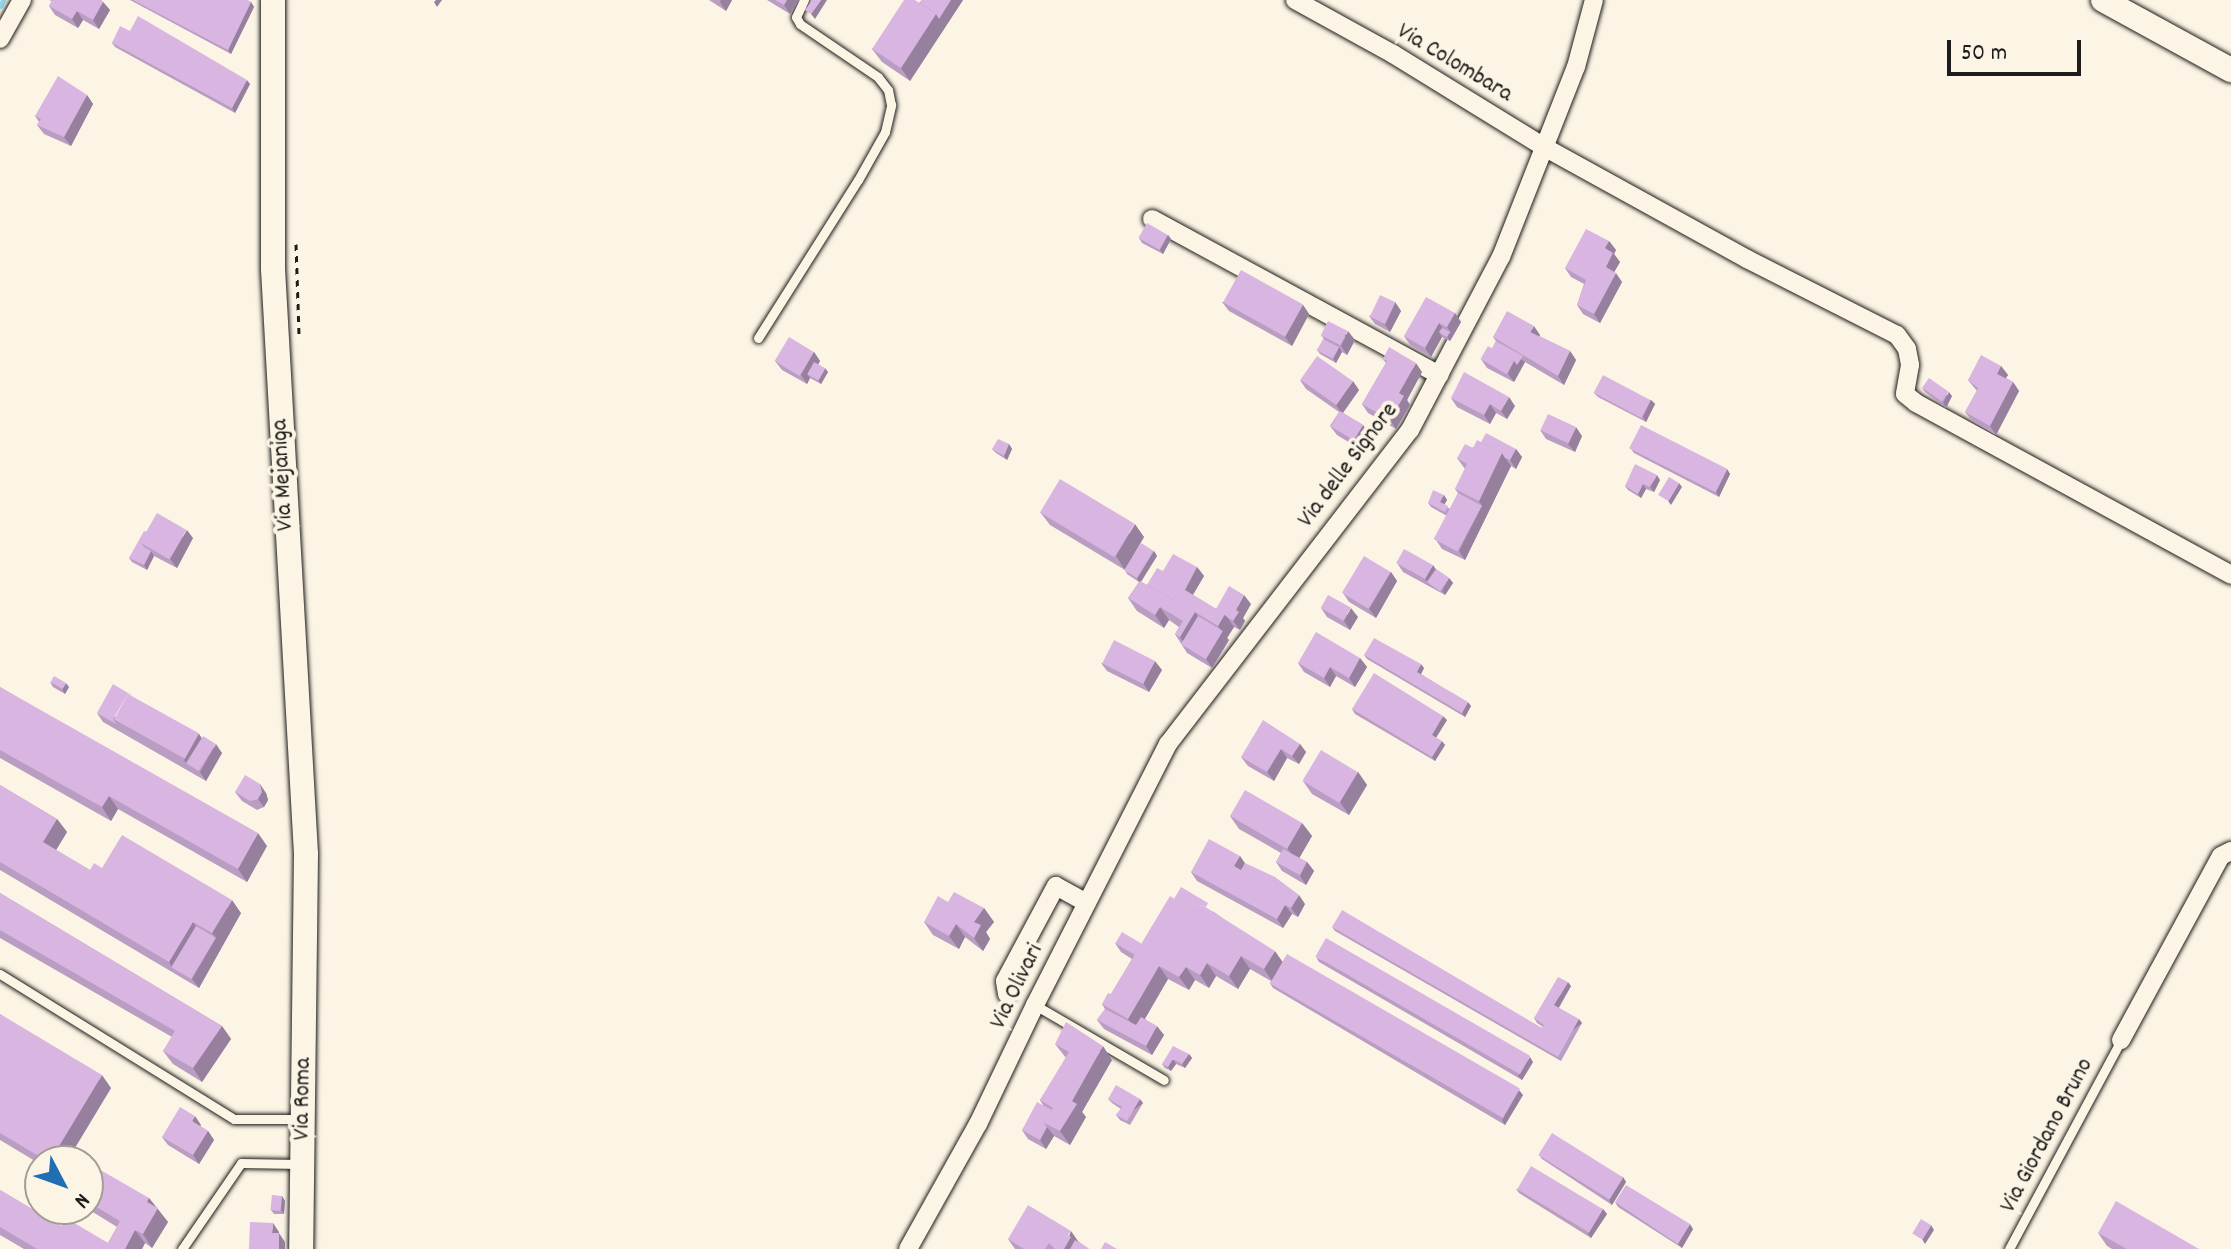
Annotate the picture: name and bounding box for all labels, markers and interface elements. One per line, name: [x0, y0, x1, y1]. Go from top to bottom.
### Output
street label: Via Colombara: [1391, 18, 1517, 110]
scale bar: [1951, 24, 2085, 74]
text: 50 m: [1961, 37, 2007, 71]
street label: Via delle Signore: [1293, 398, 1405, 534]
street label: Via Mejaniga: [267, 418, 301, 532]
street label: Via Olivari: [985, 940, 1051, 1034]
street label: Via Giordano Bruno: [1995, 1054, 2101, 1218]
street label: Via Roma: [289, 1057, 319, 1141]
north arrow: [24, 1145, 104, 1225]
text: N: [66, 1185, 96, 1214]

